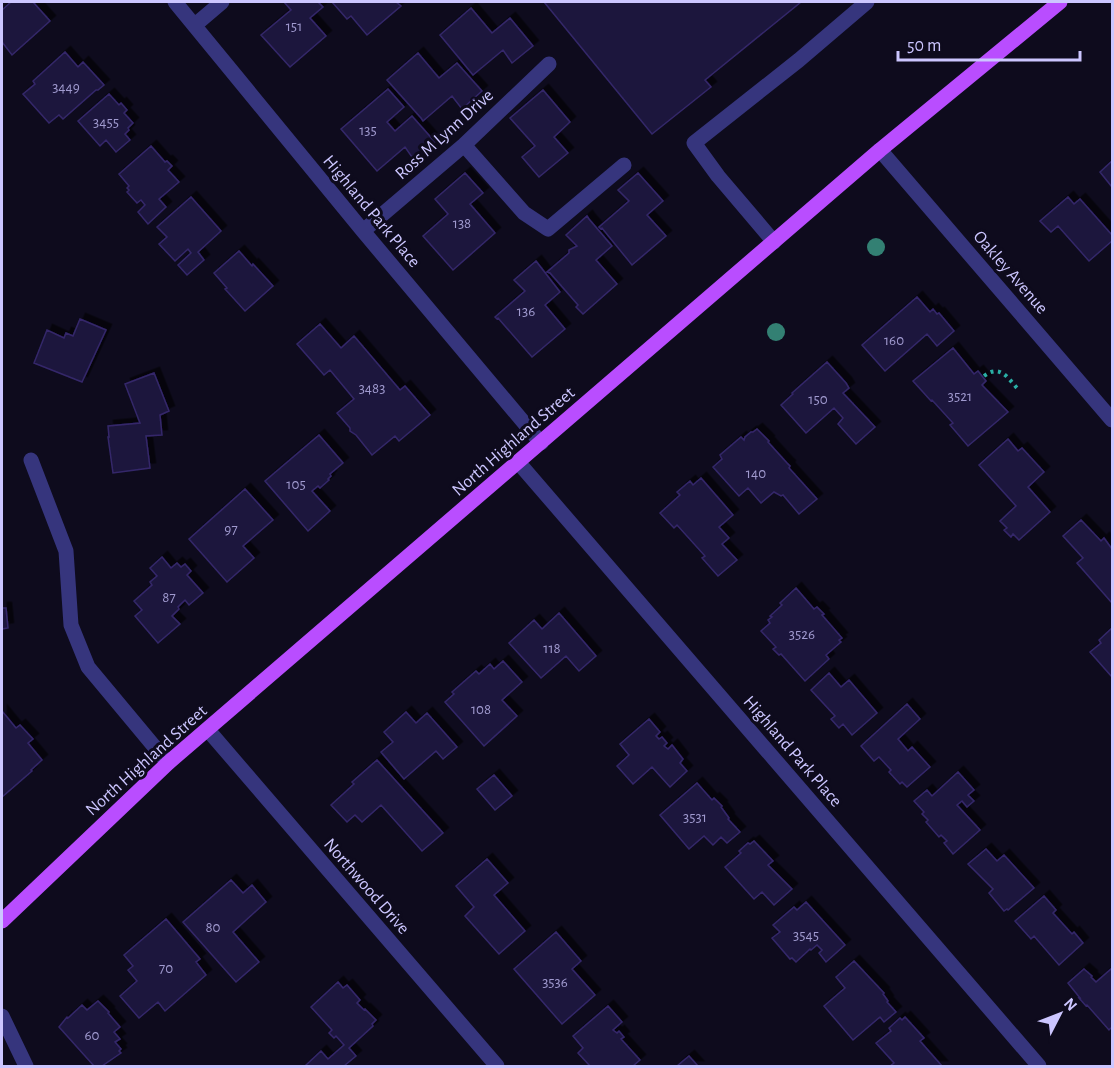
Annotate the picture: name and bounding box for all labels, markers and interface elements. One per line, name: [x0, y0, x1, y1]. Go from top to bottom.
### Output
house number: 151: [286, 19, 302, 34]
scale bar: [898, 24, 1080, 62]
text: 50 m: [907, 37, 941, 55]
house number: 3449: [52, 80, 80, 95]
street label: Ross M Lynn Drive: [392, 86, 497, 183]
house number: 3455: [93, 115, 119, 130]
house number: 135: [359, 123, 377, 138]
street label: Highland Park Place: [319, 152, 423, 271]
house number: 138: [453, 216, 471, 231]
street label: Oakley Avenue: [969, 228, 1051, 318]
house number: 136: [517, 304, 535, 319]
house number: 160: [884, 333, 904, 348]
house number: 3483: [359, 381, 385, 396]
street label: North Highland Street: [449, 384, 579, 500]
house number: 3521: [948, 389, 972, 404]
house number: 150: [808, 392, 828, 407]
house number: 140: [746, 466, 766, 481]
house number: 105: [286, 477, 306, 492]
house number: 97: [224, 522, 238, 537]
house number: 87: [162, 590, 176, 605]
house number: 3526: [789, 627, 815, 642]
house number: 118: [543, 641, 561, 656]
street label: Highland Park Place: [739, 693, 845, 811]
street label: North Highland Street: [83, 702, 211, 820]
house number: 108: [471, 702, 491, 717]
house number: 3531: [683, 810, 707, 825]
street label: Northwood Drive: [320, 835, 413, 938]
house number: 80: [205, 920, 221, 935]
house number: 3545: [793, 928, 819, 943]
house number: 70: [159, 961, 173, 976]
house number: 3536: [542, 975, 568, 990]
north arrow: [1030, 984, 1090, 1044]
text: N: [1061, 995, 1080, 1014]
house number: 60: [85, 1028, 100, 1043]

